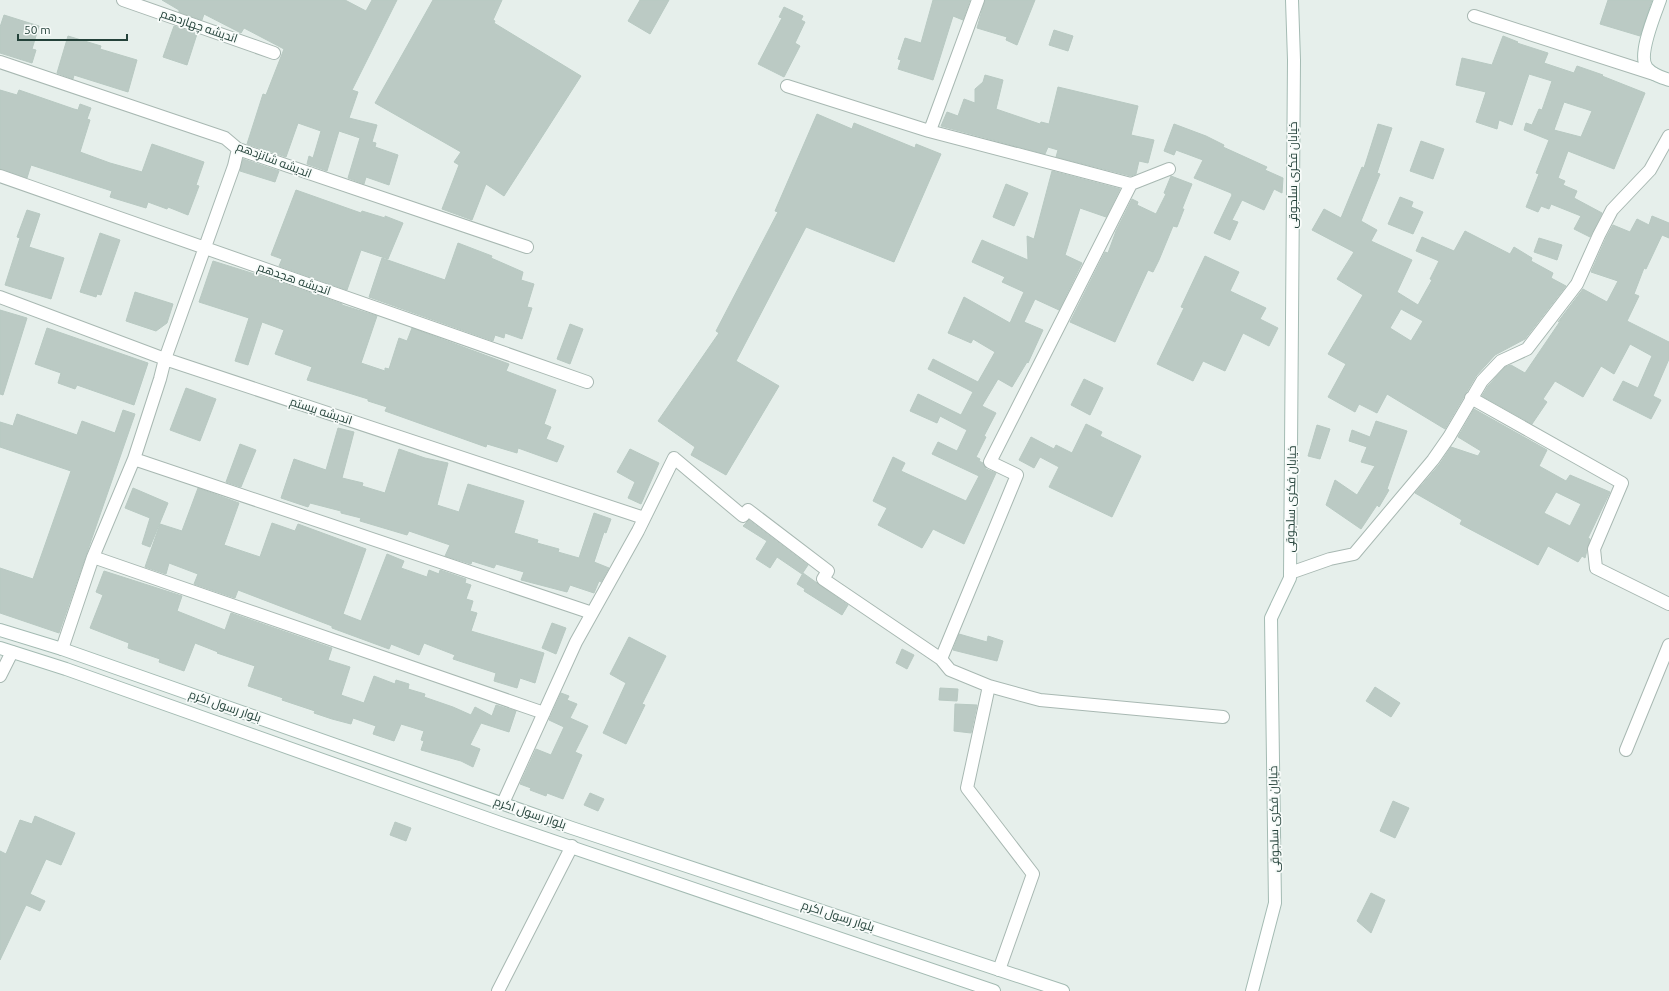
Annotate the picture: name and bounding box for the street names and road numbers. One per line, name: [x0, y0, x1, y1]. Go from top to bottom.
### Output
street label: اندیشه چهاردهم: [158, 6, 239, 48]
street label: خیابان فکری سلجوقی: [1286, 122, 1300, 228]
street label: اندیشه شانزدهم: [234, 139, 314, 182]
street label: اندیشه هجدهم: [255, 260, 333, 299]
street label: اندیشه بیستم: [288, 394, 354, 429]
street label: خیابان فکری سلجوقی: [1283, 445, 1299, 553]
street label: بلوار رسول اکرم: [187, 687, 263, 726]
street label: خیابان فکری سلجوقی: [1266, 765, 1282, 873]
street label: بلوار رسول اکرم: [492, 794, 568, 833]
street label: بلوار رسول اکرم: [800, 898, 876, 935]

